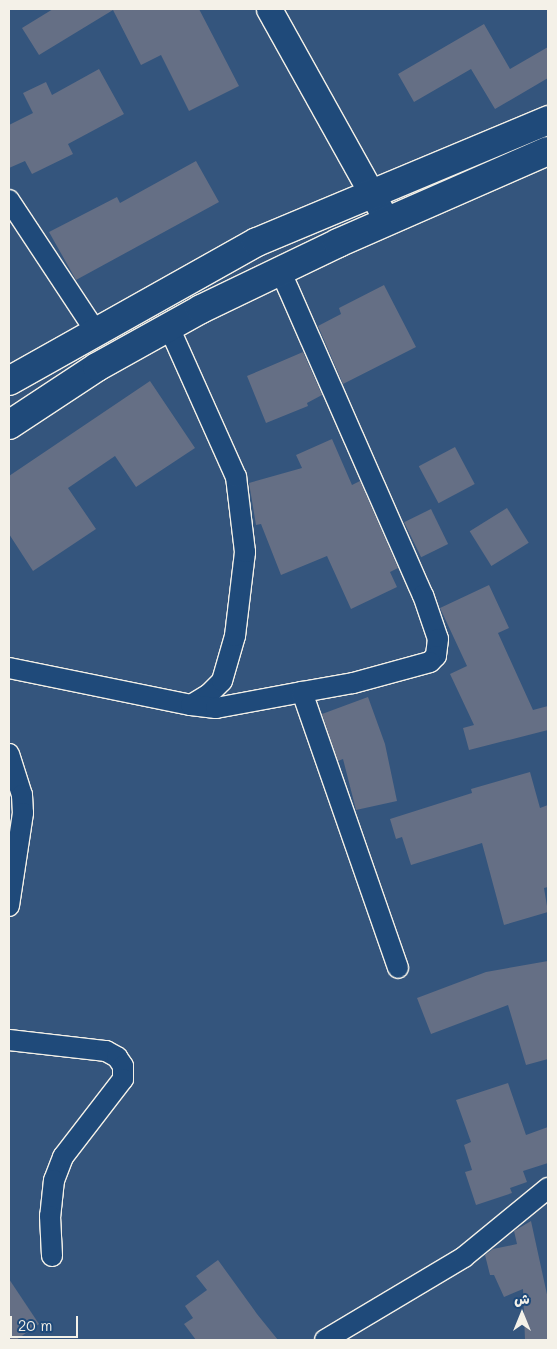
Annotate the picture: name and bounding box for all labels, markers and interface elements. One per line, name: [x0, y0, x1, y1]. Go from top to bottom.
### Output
north arrow: [497, 1289, 547, 1339]
text: ش: [514, 1289, 530, 1308]
scale bar: [12, 1306, 80, 1338]
text: 20 m: [18, 1315, 52, 1335]

